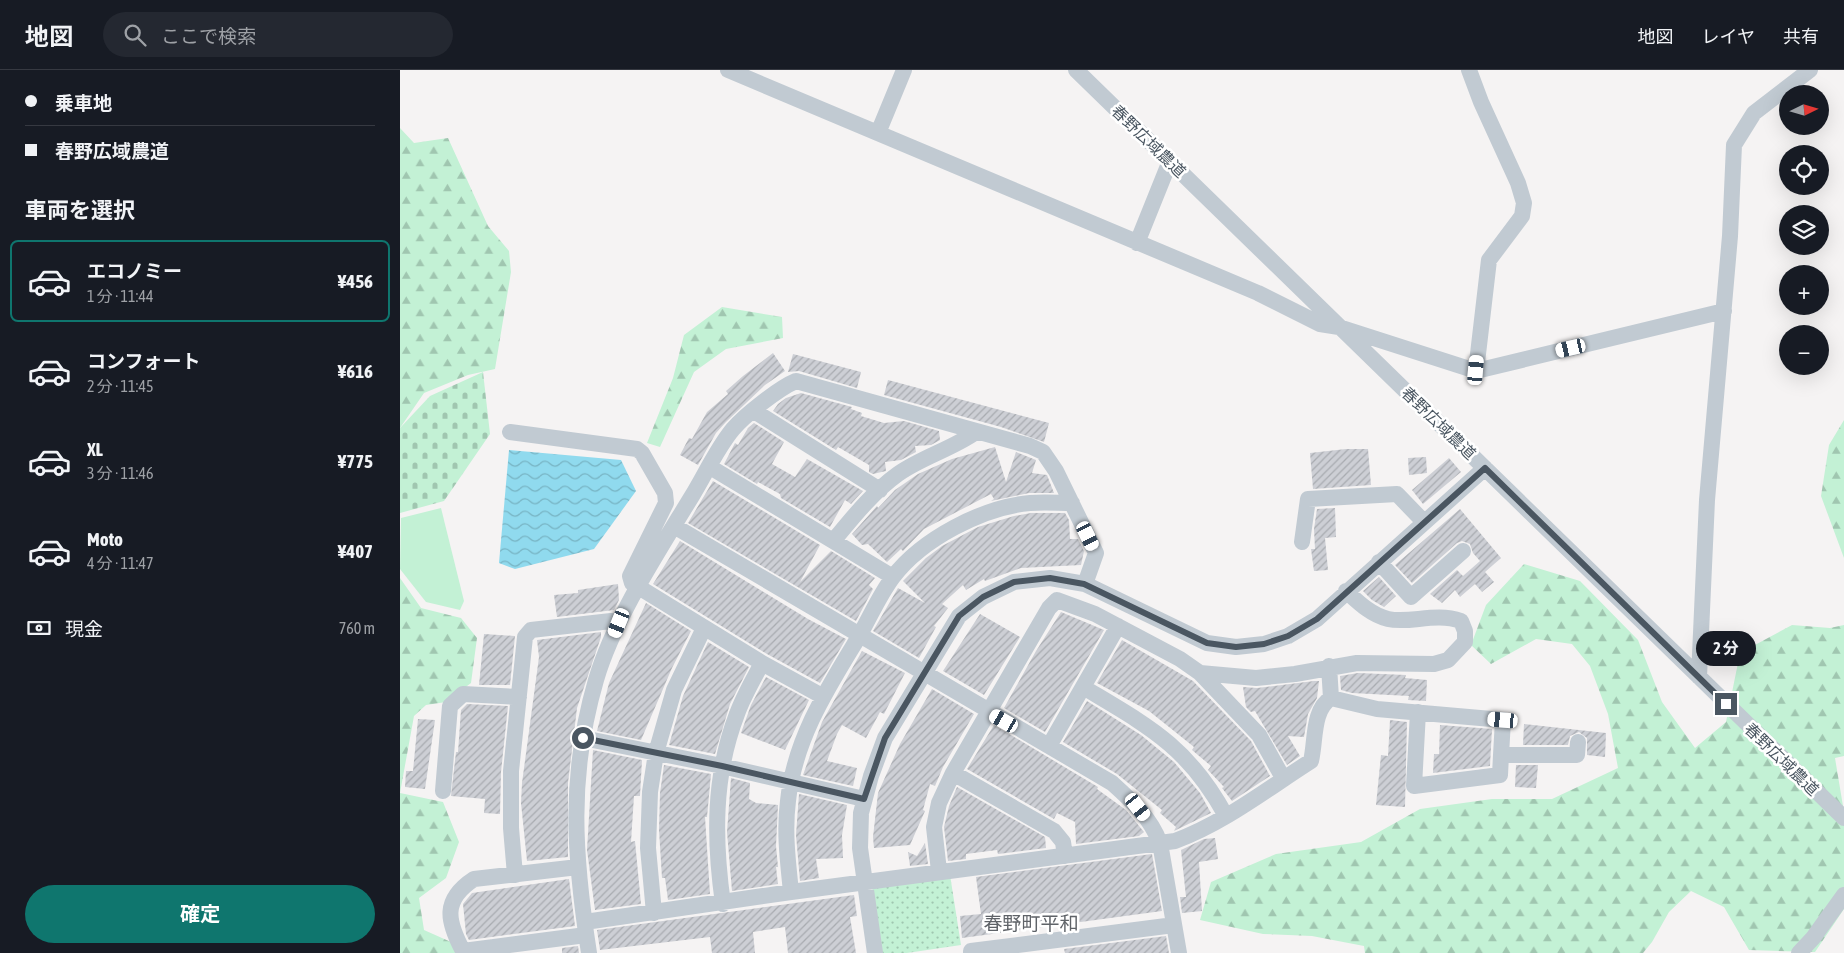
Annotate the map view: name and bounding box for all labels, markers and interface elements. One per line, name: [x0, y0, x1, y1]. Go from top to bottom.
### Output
search box: [103, 12, 453, 57]
icon: search: [121, 21, 149, 49]
text: 地図: [25, 23, 73, 50]
text: ここで検索: [161, 25, 256, 47]
text: 地図: [1638, 26, 1674, 47]
text: レイヤ: [1702, 26, 1755, 47]
text: 共有: [1783, 26, 1819, 47]
north arrow: [1779, 85, 1829, 135]
map controls: [1779, 85, 1829, 375]
text: 乗車地: [55, 92, 112, 114]
street label: 春野広域農道: [1108, 101, 1190, 181]
text: 春野広域農道: [55, 140, 169, 162]
button: locate: [1779, 145, 1829, 195]
text: 車両を選択: [25, 197, 135, 223]
button: layers: [1779, 205, 1829, 255]
icon: car: [27, 259, 72, 304]
text: エコノミー: [87, 260, 182, 282]
button: +: [1779, 265, 1829, 315]
text: ¥456: [338, 270, 373, 292]
text: 1 分 · 11:44: [87, 287, 153, 305]
button: −: [1779, 325, 1829, 375]
car: [1554, 337, 1587, 359]
icon: car: [27, 349, 72, 394]
text: コンフォート: [87, 350, 200, 372]
car: [1467, 354, 1484, 386]
text: ¥616: [338, 360, 373, 382]
text: 2 分 · 11:45: [87, 377, 153, 395]
street label: 春野広域農道: [1398, 383, 1480, 463]
text: XL: [87, 438, 103, 460]
icon: car: [27, 439, 72, 484]
text: ¥775: [338, 450, 373, 472]
text: 3 分 · 11:46: [87, 464, 153, 482]
car: [1074, 519, 1101, 553]
text: Moto: [87, 528, 123, 550]
icon: car: [27, 529, 72, 574]
text: ¥407: [338, 540, 373, 562]
text: 4 分 · 11:47: [87, 554, 153, 572]
car: [606, 606, 631, 640]
icon: cash: [25, 614, 53, 642]
text: 現金: [65, 618, 103, 640]
text: 760 m: [339, 619, 375, 637]
callout: 2 分: [1696, 632, 1756, 666]
text: 2 分: [1713, 639, 1739, 657]
route end: [1715, 693, 1737, 715]
car: [987, 707, 1020, 735]
car: [1487, 711, 1518, 729]
street label: 春野広域農道: [1741, 719, 1823, 799]
route start: [572, 727, 594, 749]
car: [1122, 791, 1153, 823]
button: 確定: [25, 885, 375, 943]
district label: 春野町平和: [983, 912, 1079, 934]

